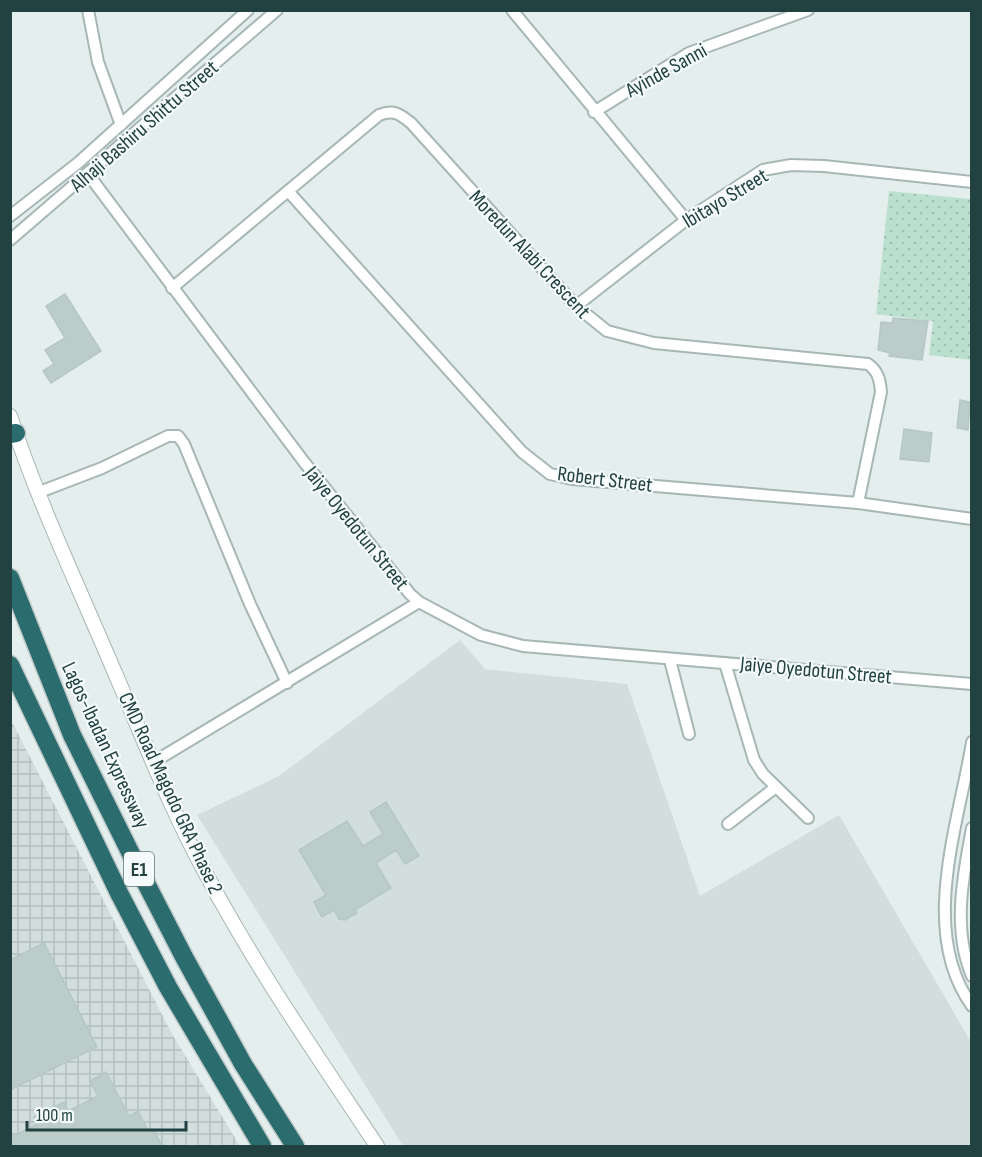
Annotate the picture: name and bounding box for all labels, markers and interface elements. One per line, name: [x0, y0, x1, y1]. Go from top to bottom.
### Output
street label: Ayinde Sanni: [620, 38, 711, 103]
street label: Alhaji Bashiru Shittu Street: [64, 55, 224, 198]
street label: Ibitayo Street: [678, 163, 773, 234]
street label: Moredun Alabi Crescent: [464, 185, 596, 324]
street label: Jaiye Oyedotun Street: [298, 461, 414, 595]
street label: Robert Street: [556, 461, 654, 498]
street label: Jaiye Oyedotun Street: [738, 651, 893, 690]
street label: Lagos-Ibadan Expressway: [56, 658, 155, 832]
street label: CMD Road Magodo GRA Phase 2: [113, 689, 228, 898]
road number: E1: [124, 852, 154, 886]
scale bar: [27, 1094, 186, 1132]
text: 100 m: [36, 1105, 73, 1126]

